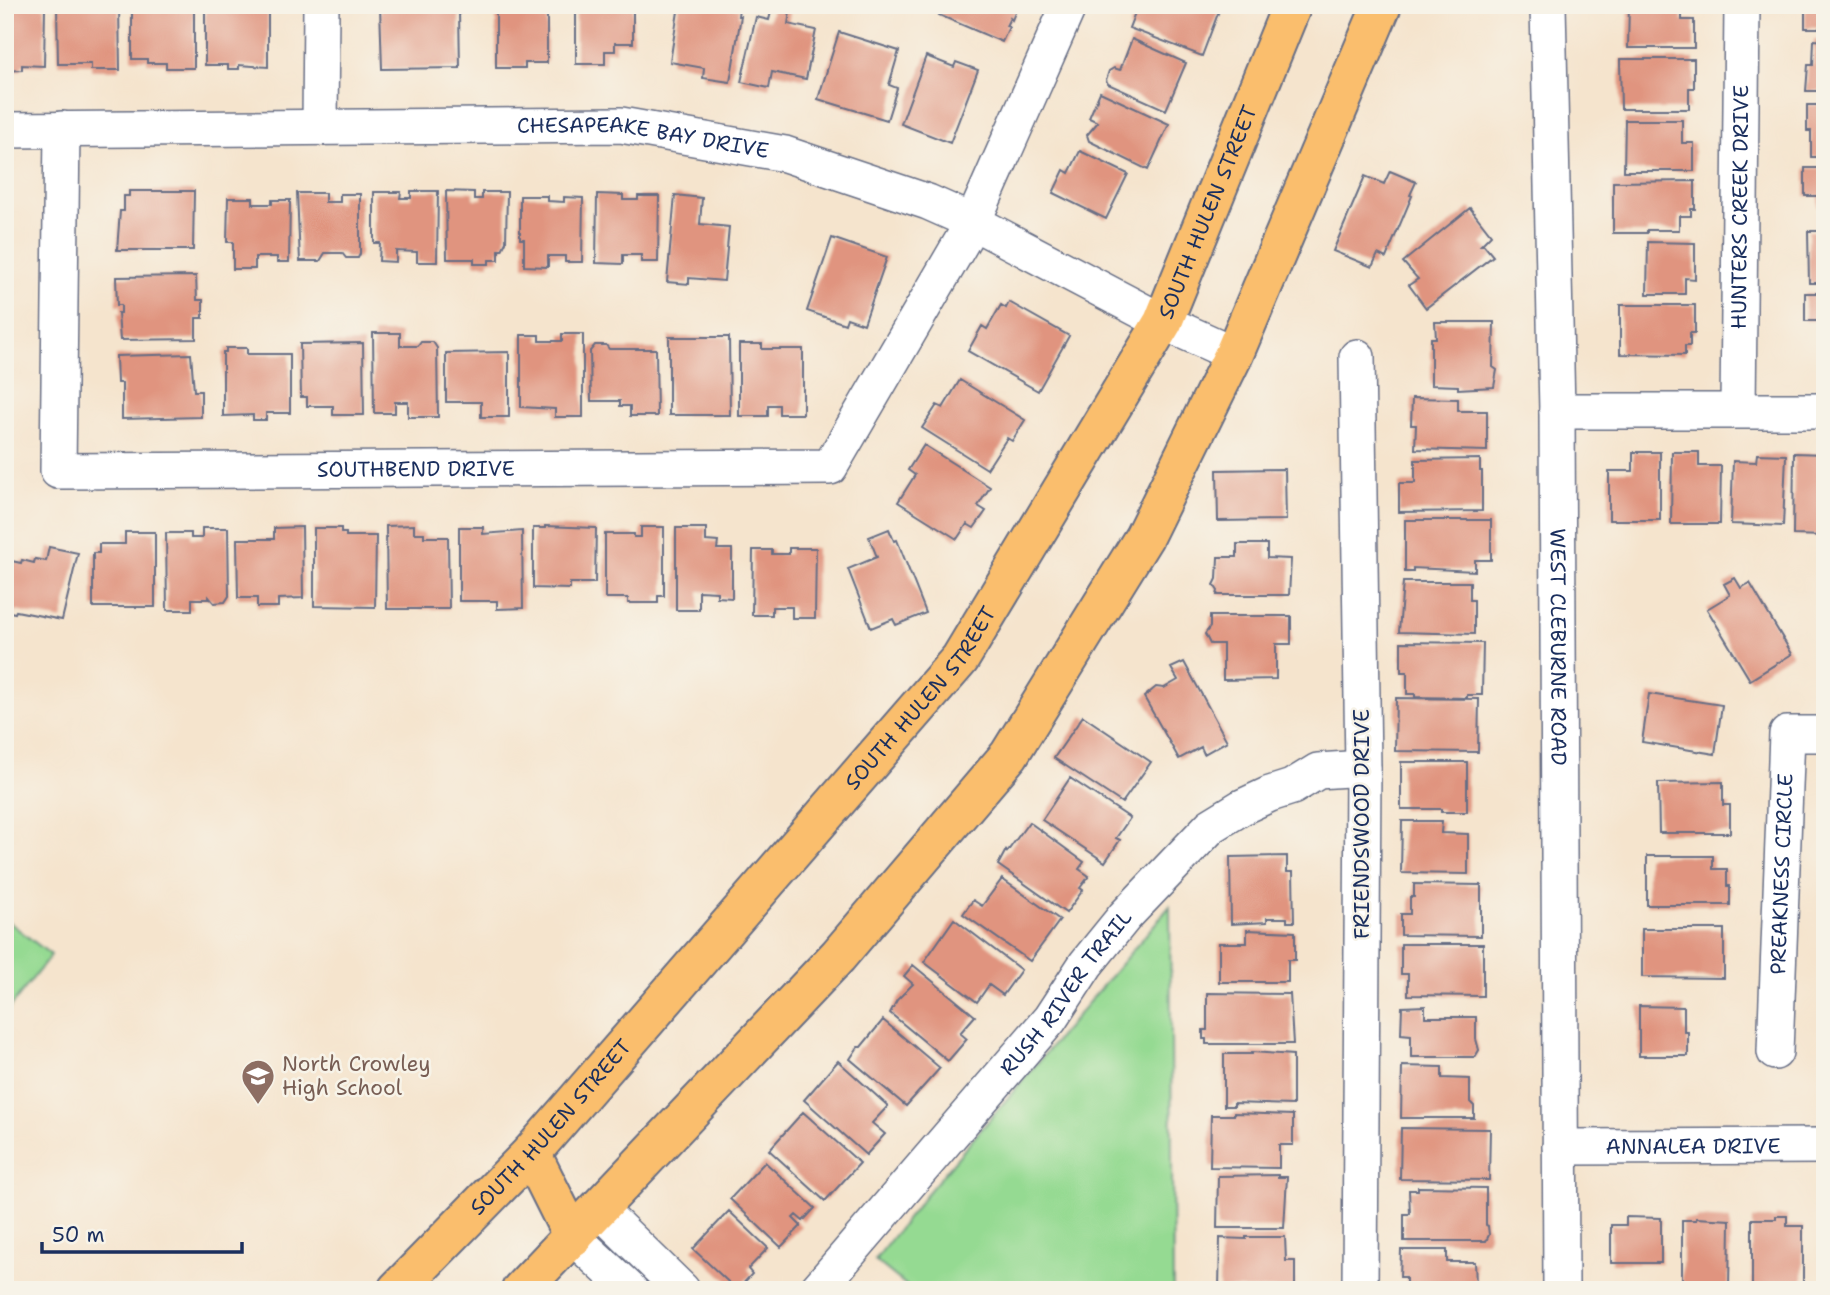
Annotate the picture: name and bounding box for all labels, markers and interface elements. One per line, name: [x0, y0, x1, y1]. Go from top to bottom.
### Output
street label: HUNTERS CREEK DRIVE: [1725, 85, 1755, 329]
street label: SOUTH HULEN STREET: [1152, 101, 1264, 323]
street label: CHESAPEAKE BAY DRIVE: [517, 111, 771, 165]
street label: SOUTHBEND DRIVE: [317, 455, 515, 484]
street label: WEST CLEBURNE ROAD: [1544, 528, 1573, 766]
street label: SOUTH HULEN STREET: [839, 601, 1003, 796]
street label: FRIENDSWOOD DRIVE: [1348, 709, 1376, 939]
street label: PREAKNESS CIRCLE: [1764, 773, 1800, 975]
street label: RUSH RIVER TRAIL: [994, 904, 1139, 1081]
street label: SOUTH HULEN STREET: [464, 1033, 638, 1221]
place label: North Crowley High School: [282, 1050, 430, 1102]
school or university icon: North Crowley High School: [239, 1057, 277, 1106]
street label: ANNALEA DRIVE: [1605, 1132, 1781, 1161]
scale bar: [42, 1211, 242, 1255]
text: 50 m: [52, 1221, 105, 1249]

